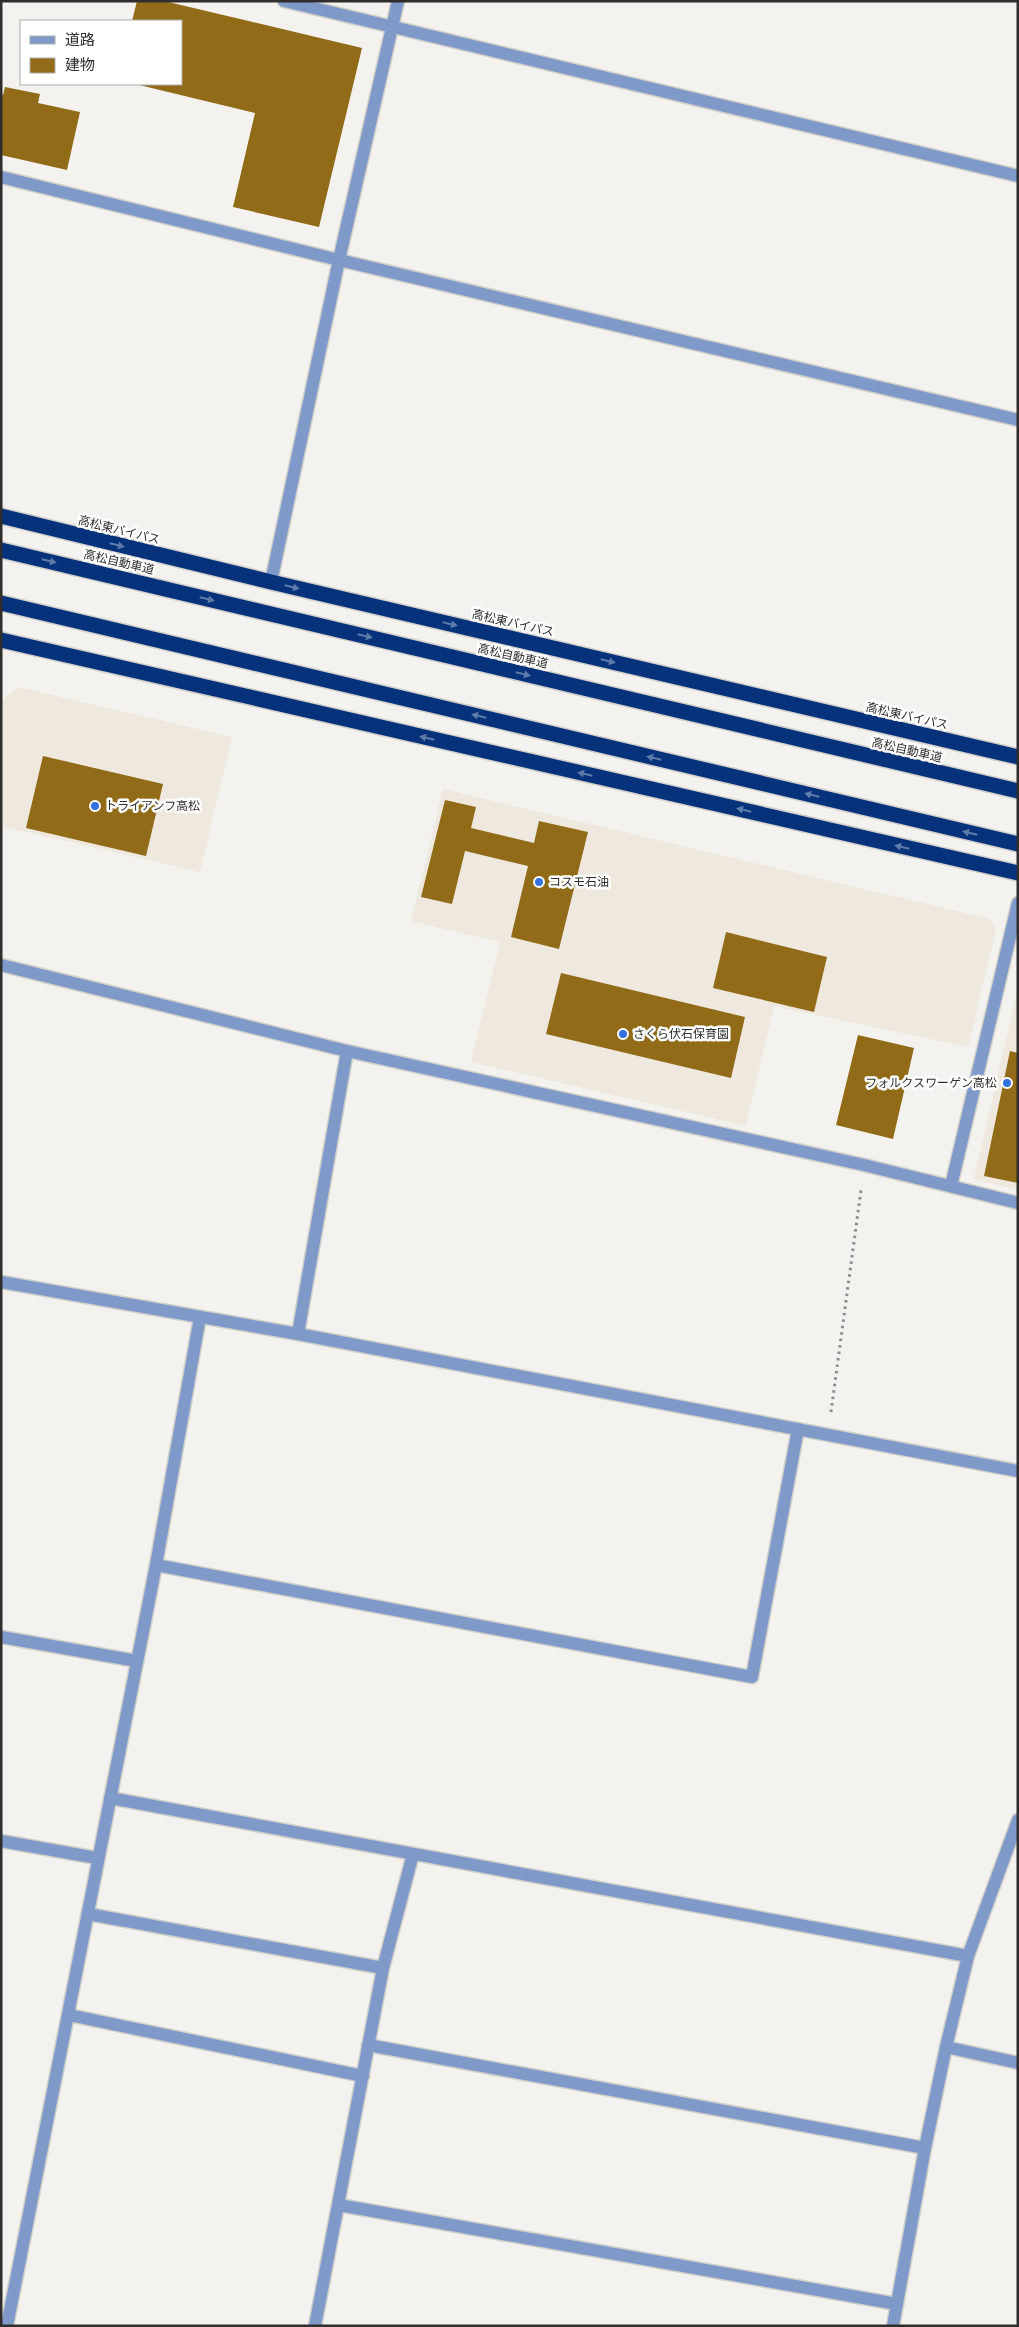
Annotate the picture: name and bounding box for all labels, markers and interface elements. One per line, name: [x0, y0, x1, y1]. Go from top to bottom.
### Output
legend: [20, 20, 182, 85]
text: 道路: [65, 30, 95, 48]
text: 建物: [65, 55, 95, 73]
street label: 高松東バイパス: [77, 512, 162, 546]
one-way arrow: [109, 541, 124, 549]
street label: 高松自動車道: [83, 546, 156, 576]
one-way arrow: [41, 557, 56, 565]
one-way arrow: [284, 583, 299, 591]
one-way arrow: [199, 595, 214, 603]
street label: 高松東バイパス: [471, 606, 556, 638]
one-way arrow: [442, 620, 457, 628]
one-way arrow: [357, 632, 372, 640]
street label: 高松自動車道: [477, 640, 550, 670]
one-way arrow: [600, 657, 615, 665]
one-way arrow: [515, 670, 530, 678]
street label: 高松東バイパス: [865, 699, 950, 731]
one-way arrow: [471, 712, 486, 720]
one-way arrow: [419, 734, 434, 742]
street label: 高松自動車道: [871, 734, 944, 764]
one-way arrow: [647, 754, 662, 762]
one-way arrow: [578, 770, 593, 778]
one-way arrow: [805, 791, 820, 799]
place label: トライアンフ高松: [105, 798, 200, 812]
marker: トライアンフ高松: [89, 800, 101, 812]
one-way arrow: [736, 806, 751, 814]
one-way arrow: [963, 829, 978, 837]
one-way arrow: [894, 843, 910, 851]
place label: コスモ石油: [549, 874, 609, 888]
marker: コスモ石油: [533, 876, 545, 888]
place label: さくら伏石保育園: [633, 1026, 729, 1040]
marker: さくら伏石保育園: [617, 1028, 629, 1040]
place label: フォルクスワーゲン高松: [865, 1075, 997, 1089]
marker: フォルクスワーゲン高松: [1001, 1077, 1013, 1089]

